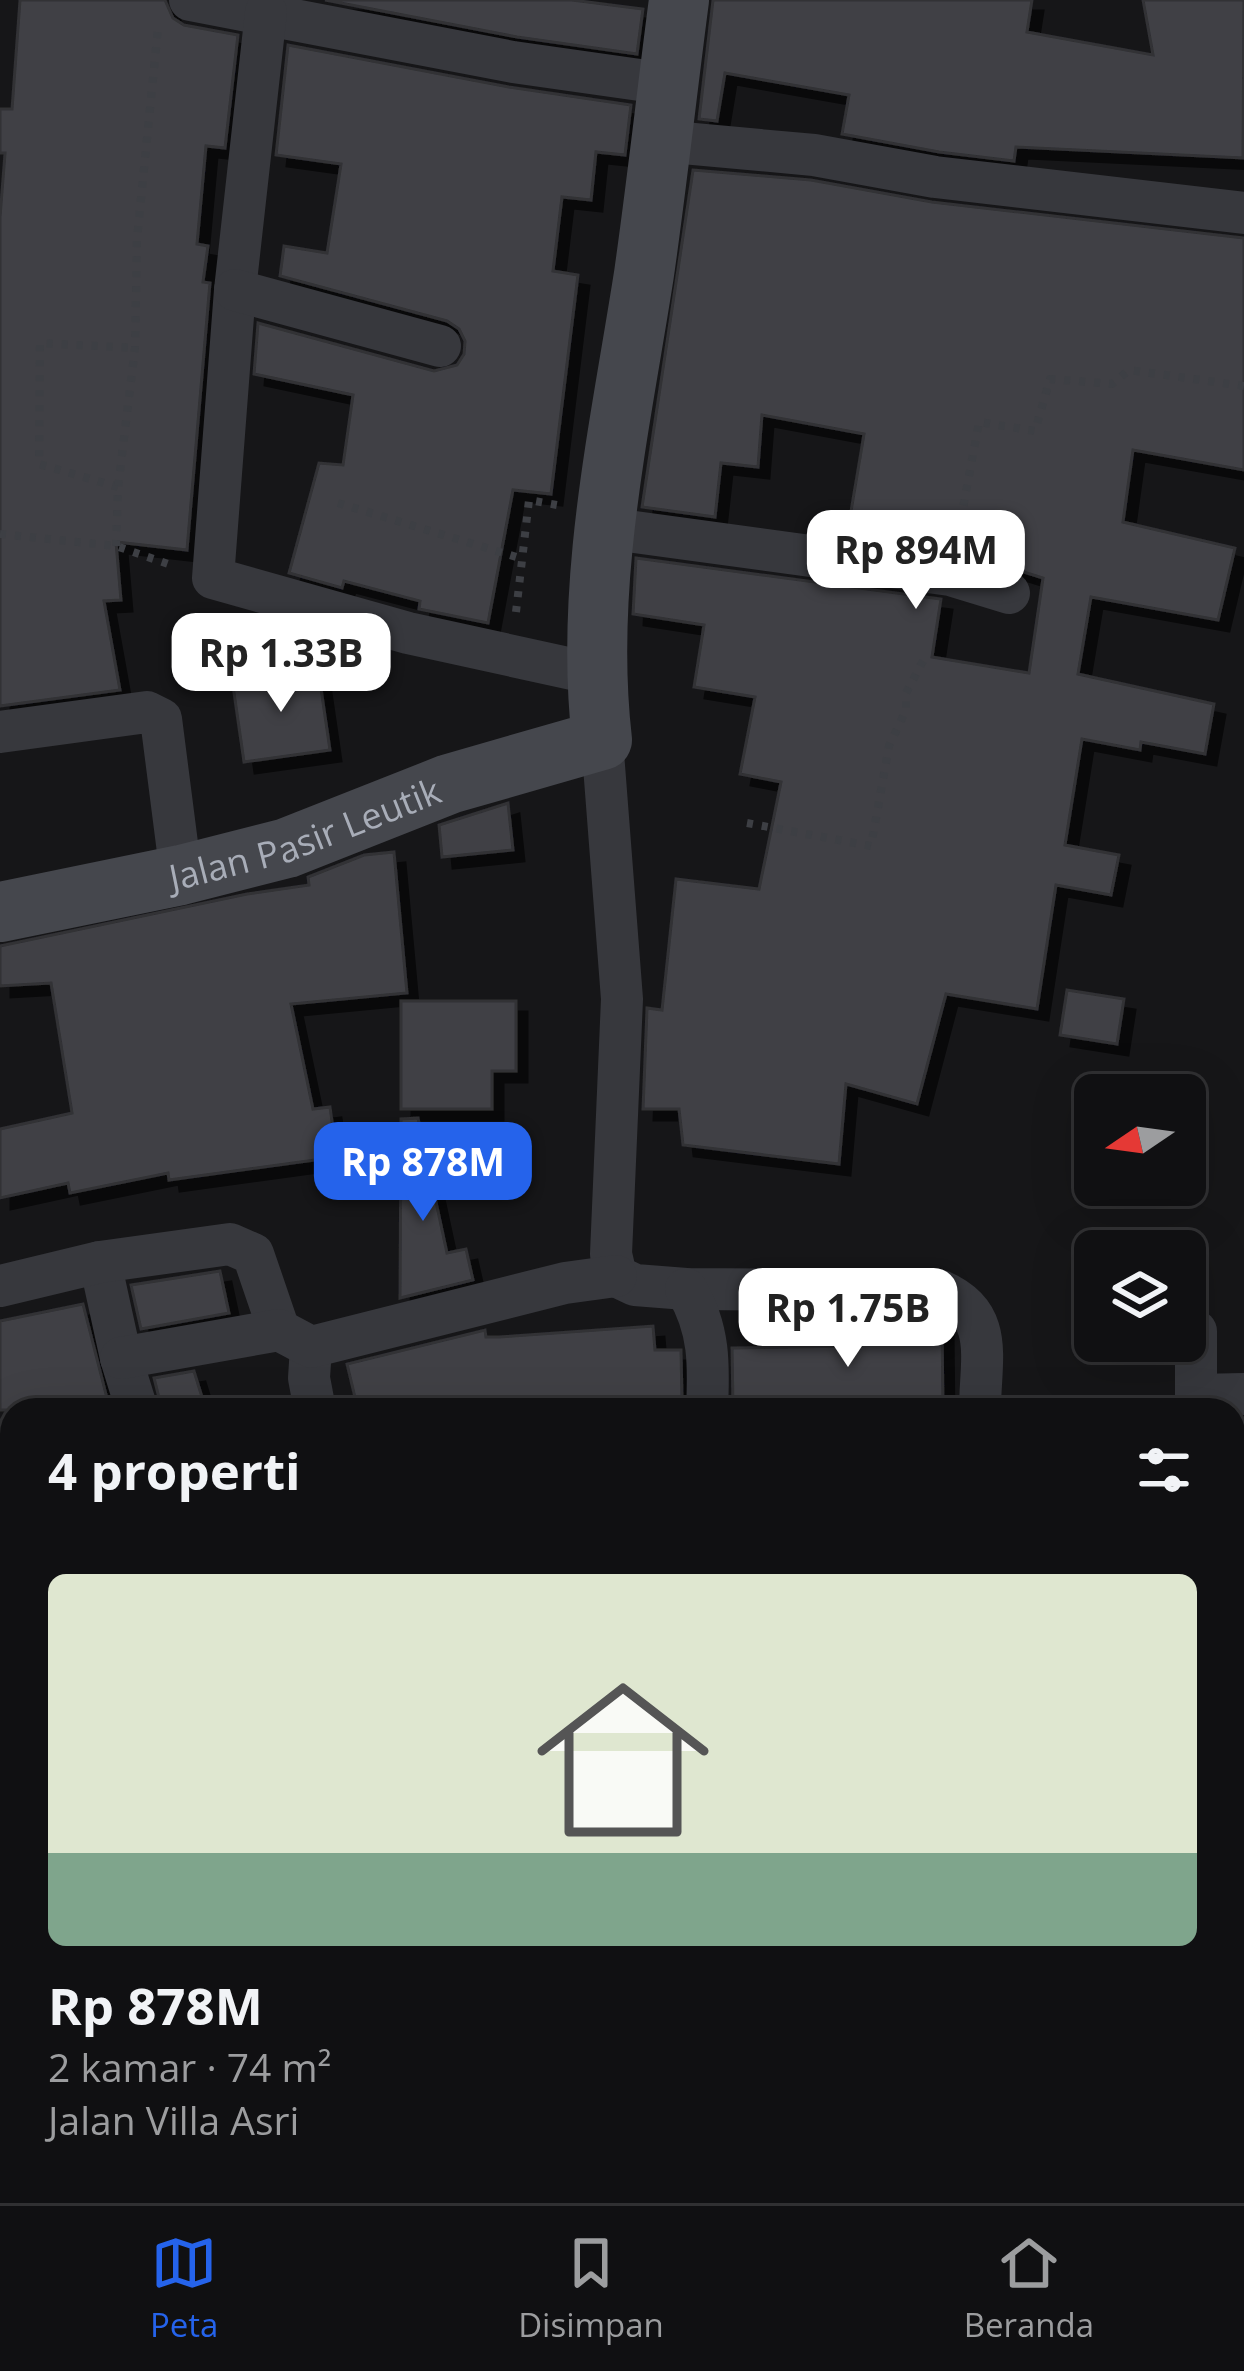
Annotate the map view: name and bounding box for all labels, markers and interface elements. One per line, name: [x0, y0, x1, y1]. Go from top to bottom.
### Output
pin: Rp 894M: [805, 510, 1027, 612]
text: Rp 894M: [834, 522, 998, 575]
pin: Rp 1.33B: [157, 613, 405, 715]
text: Rp 1.33B: [199, 625, 363, 678]
street label: Jalan Pasir Leutik: [162, 765, 448, 902]
north arrow: [1074, 1074, 1206, 1206]
map controls: [1074, 1074, 1206, 1362]
pin: Rp 878M: [312, 1122, 534, 1224]
text: Rp 878M: [341, 1134, 505, 1187]
button: layers: [1074, 1230, 1206, 1362]
pin: Rp 1.75B: [724, 1268, 972, 1370]
text: Rp 1.75B: [766, 1280, 930, 1333]
text: 4 properti: [48, 1435, 301, 1505]
icon: filters: [1131, 1437, 1197, 1503]
icon: home: [515, 1652, 731, 1868]
text: Rp 878M: [48, 1970, 263, 2040]
text: 2 kamar · 74 m²: [48, 2040, 331, 2093]
text: Jalan Villa Asri: [48, 2093, 299, 2146]
tab: Peta: [150, 2230, 218, 2347]
tab: Disimpan: [518, 2230, 664, 2347]
tab: Beranda: [964, 2230, 1094, 2347]

